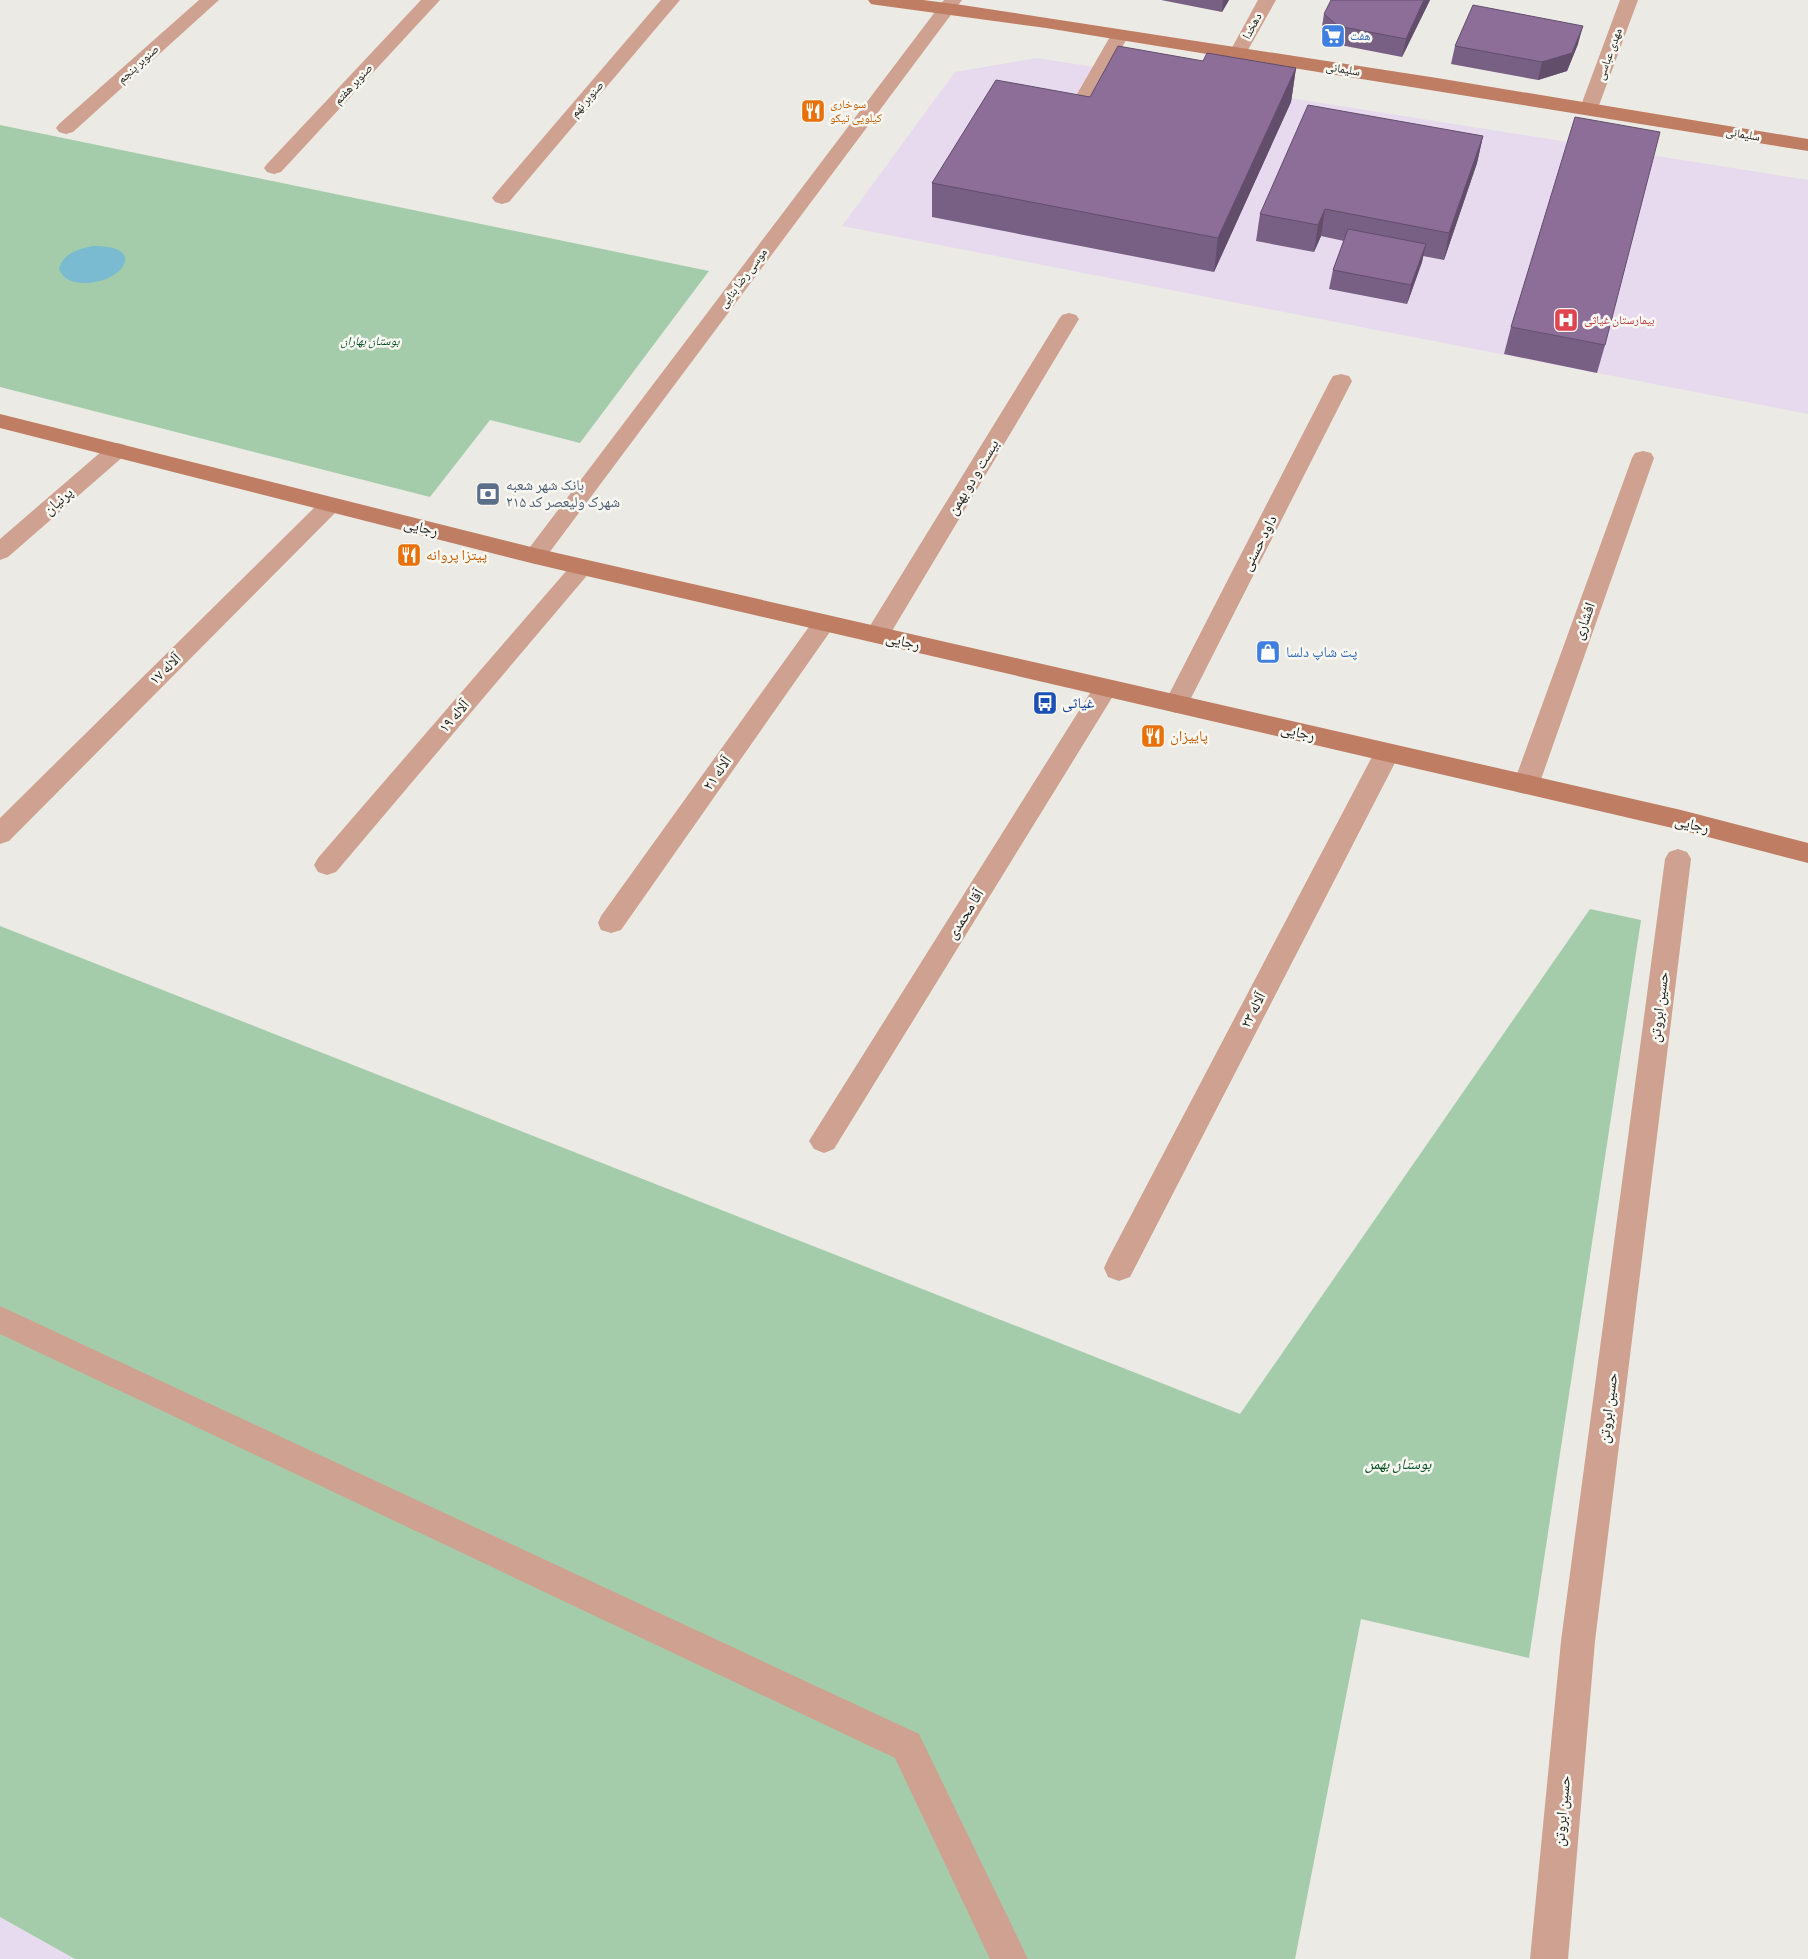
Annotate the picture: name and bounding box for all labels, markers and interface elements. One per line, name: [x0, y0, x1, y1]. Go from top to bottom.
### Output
street label: دهخدا: [1239, 11, 1265, 41]
supermarket icon: هفت: [1320, 23, 1346, 49]
street label: مهدی عباسی: [1593, 26, 1625, 82]
place label: هفت: [1350, 29, 1371, 43]
street label: صنوبر پنجم: [114, 42, 162, 87]
street label: سلیمانی: [1325, 59, 1361, 79]
street label: صنوبر هفتم: [331, 61, 376, 108]
street label: صنوبر نهم: [568, 78, 607, 121]
place label: سوخاری کیلویی تیکو: [830, 97, 882, 125]
restaurant icon: سوخاری کیلویی تیکو: [800, 98, 826, 124]
street label: سلیمانی: [1725, 124, 1761, 144]
street label: موسی رضا بنایی: [716, 245, 770, 311]
hospital icon: بیمارستان غیاثی: [1553, 307, 1579, 333]
place label: بیمارستان غیاثی: [1584, 313, 1655, 327]
park label: بوستان بهاران: [341, 334, 400, 349]
street label: بیست و دو بهمن: [944, 436, 1004, 519]
place label: بانک شهر شعبه شهرک ولیعصر کد ۲۱۵: [506, 477, 620, 511]
bank icon: بانک شهر شعبه شهرک ولیعصر کد ۲۱۵: [475, 481, 501, 507]
street label: پرنیان: [40, 484, 77, 519]
street label: داود حسنی: [1238, 513, 1282, 574]
street label: رجایی: [402, 515, 440, 541]
restaurant icon: پیتزا پروانه: [396, 542, 422, 568]
place label: پیتزا پروانه: [426, 547, 487, 564]
street label: افشاری: [1570, 600, 1600, 643]
street label: رجایی: [884, 629, 922, 655]
shop icon: پت شاپ دلسا: [1255, 639, 1281, 665]
place label: پت شاپ دلسا: [1286, 644, 1357, 661]
street label: آلاله ۱۷: [146, 649, 185, 688]
bus stop icon: غیاثی: [1032, 690, 1058, 716]
place label: غیاثی: [1062, 695, 1095, 713]
street label: آلاله ۱۹: [436, 696, 473, 735]
street label: رجایی: [1279, 720, 1317, 746]
restaurant icon: پاییزان: [1140, 723, 1166, 749]
place label: پاییزان: [1170, 728, 1208, 746]
street label: آلاله ۲۱: [700, 752, 735, 793]
street label: رجایی: [1673, 812, 1711, 838]
street label: آقا محمدی: [943, 885, 989, 943]
street label: حسین ابروتن: [1647, 970, 1673, 1044]
street label: آلاله ۲۳: [1237, 989, 1269, 1030]
street label: حسین ابروتن: [1596, 1371, 1622, 1445]
park label: بوستان بهمن: [1365, 1456, 1432, 1473]
street label: حسین ابروتن: [1551, 1774, 1575, 1847]

